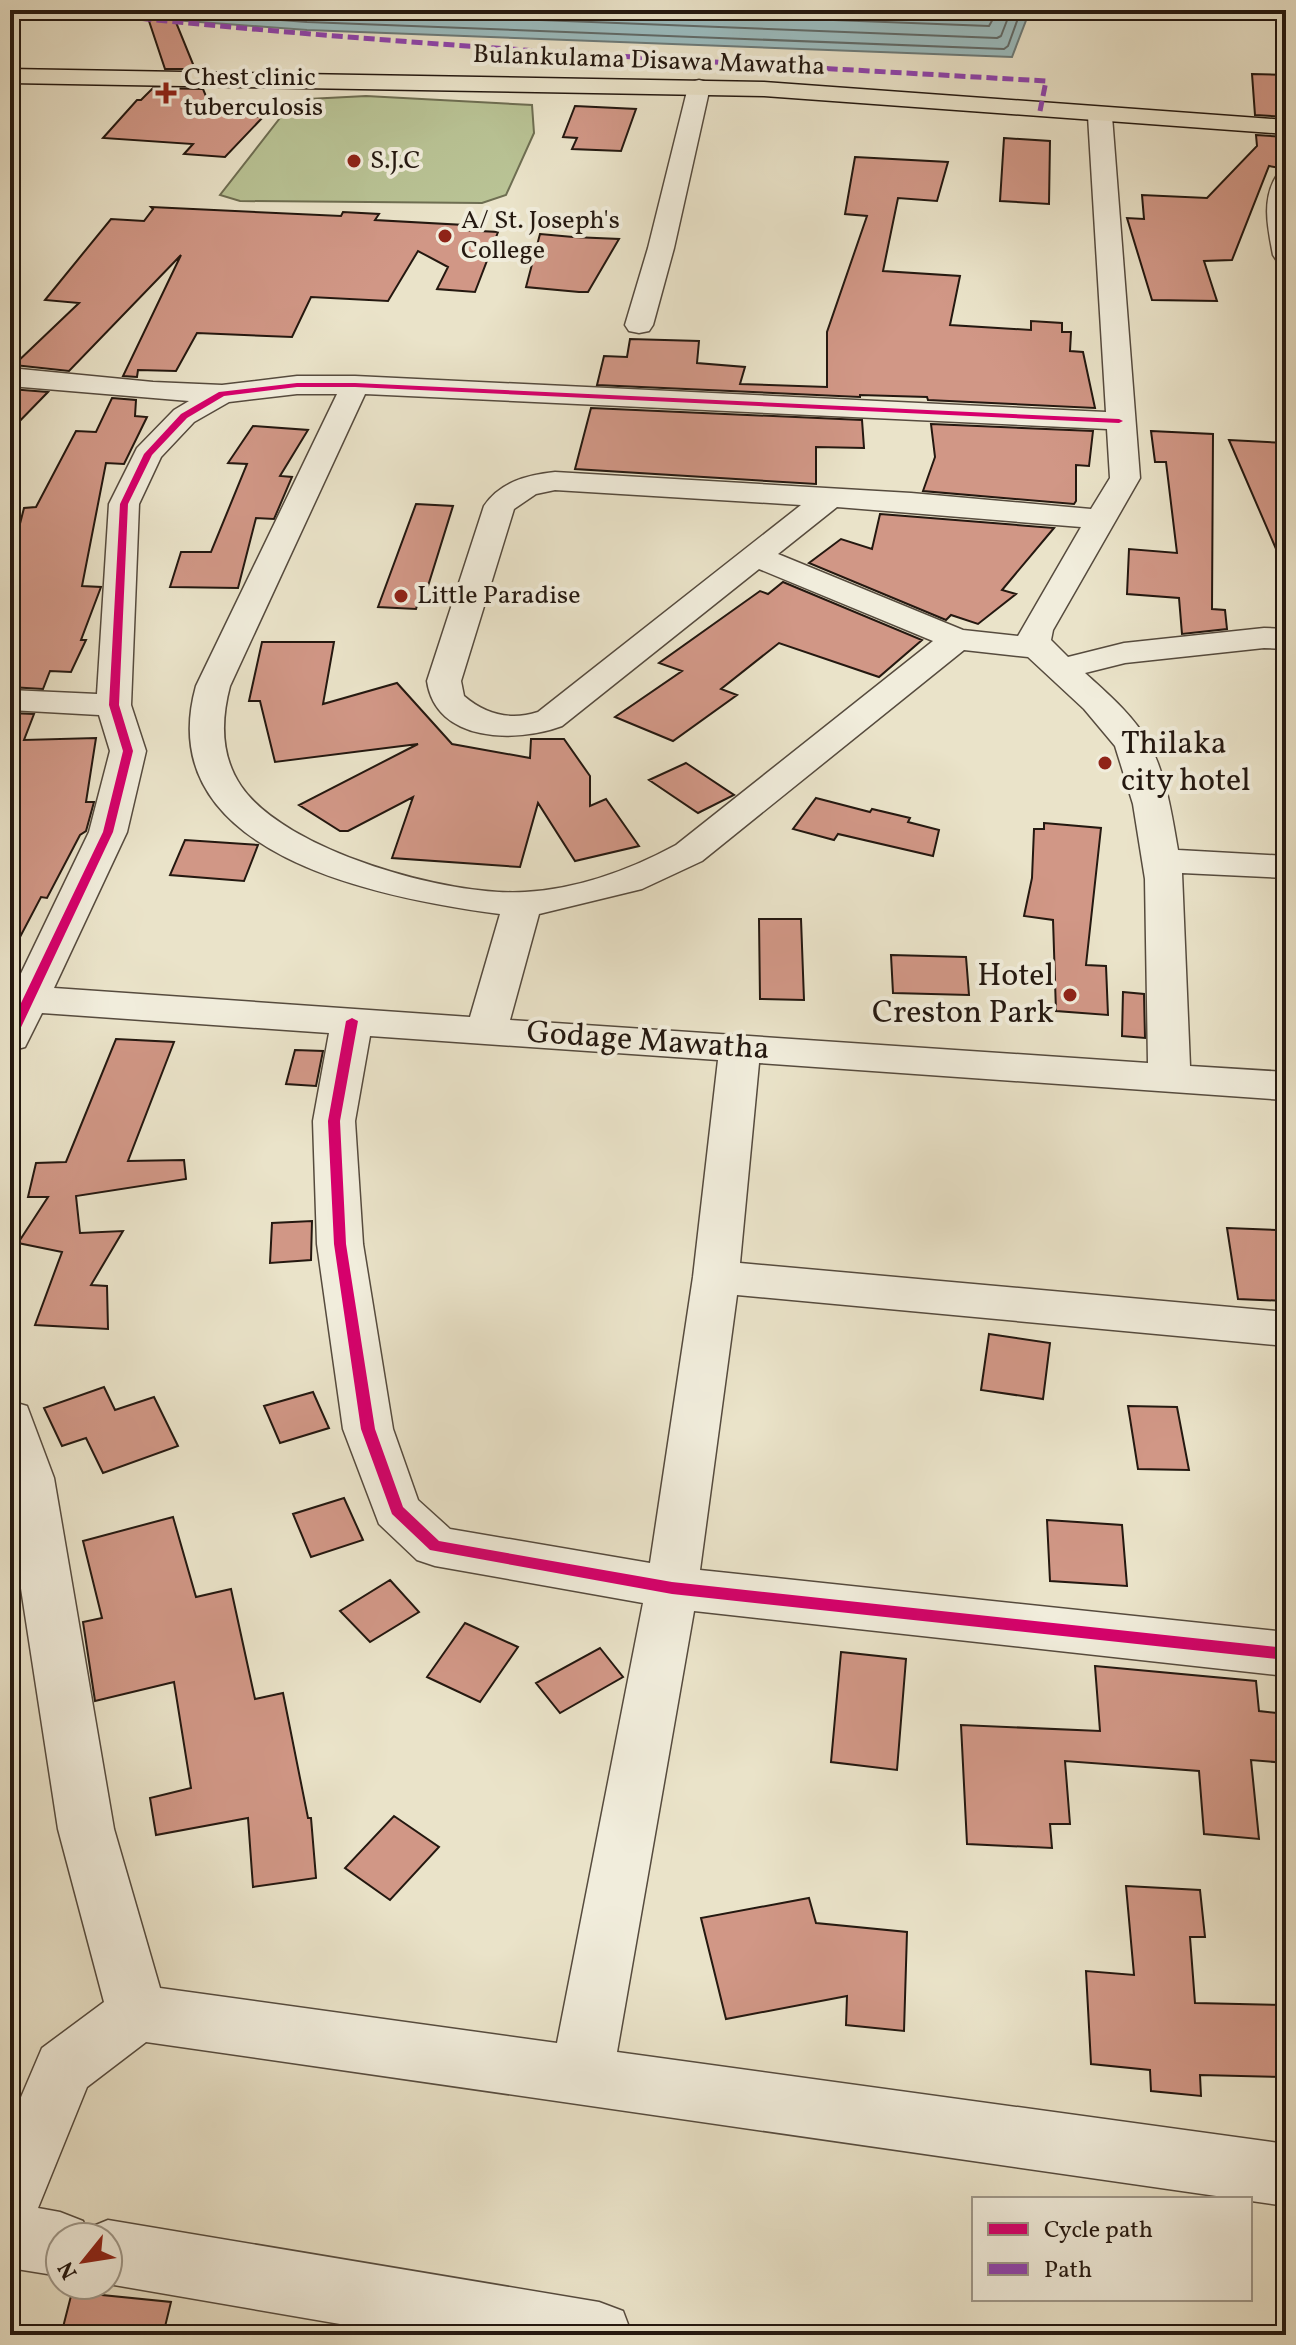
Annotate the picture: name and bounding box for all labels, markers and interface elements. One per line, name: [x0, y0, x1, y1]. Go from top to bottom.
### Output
street label: Bulankulama Disawa Mawatha: [472, 37, 826, 85]
place label: Chest clinic tuberculosis: [184, 60, 323, 126]
marker: Chest clinic tuberculosis: [155, 82, 177, 104]
place label: S.J.C: [370, 143, 421, 179]
marker: S.J.C: [345, 152, 363, 170]
place label: A/ St. Joseph's College: [461, 203, 620, 269]
marker: A/ St. Joseph's College: [436, 227, 454, 245]
place label: Little Paradise: [417, 578, 581, 614]
marker: Little Paradise: [392, 587, 410, 605]
place label: Thilaka city hotel: [1121, 723, 1251, 804]
marker: Thilaka city hotel: [1096, 754, 1114, 772]
place label: Hotel Creston Park: [872, 955, 1054, 1036]
marker: Hotel Creston Park: [1061, 986, 1079, 1004]
street label: Godage Mawatha: [525, 1012, 771, 1072]
legend: [972, 2197, 1252, 2301]
text: Cycle path: [1044, 2214, 1153, 2248]
north arrow: [44, 2221, 124, 2301]
text: Path: [1044, 2254, 1092, 2288]
text: N: [51, 2255, 86, 2284]

